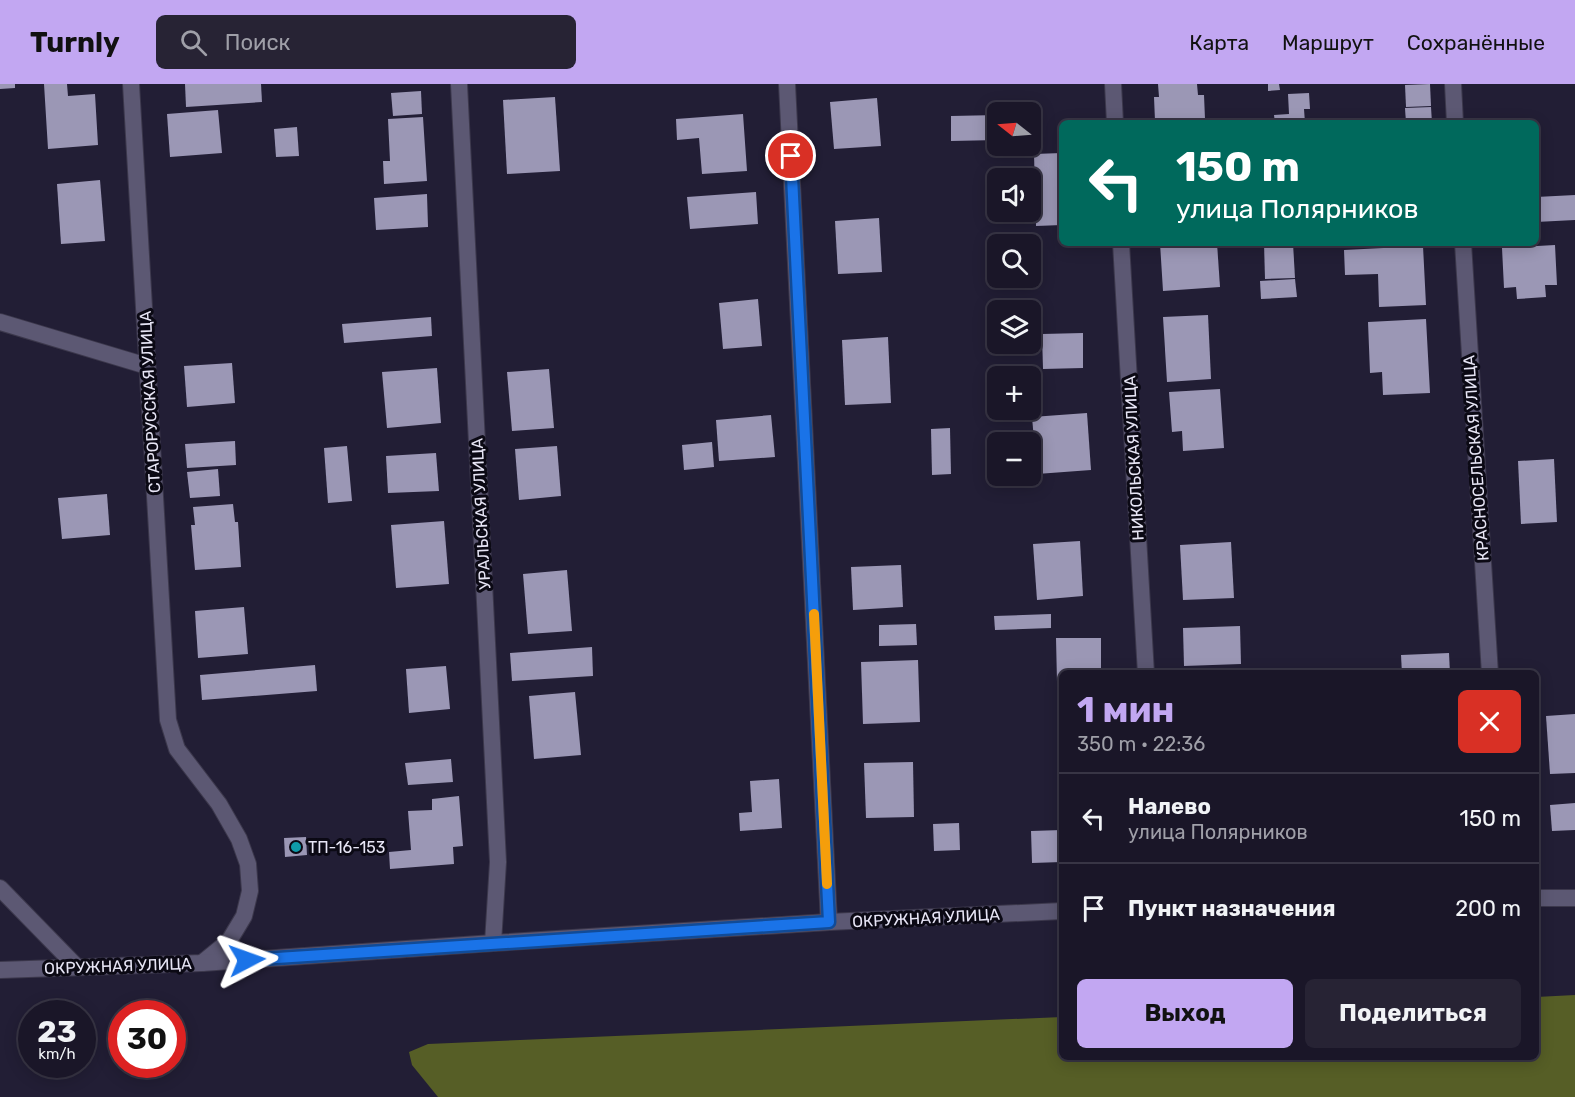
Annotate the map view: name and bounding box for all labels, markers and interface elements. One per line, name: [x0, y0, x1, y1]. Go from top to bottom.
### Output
search box: [156, 15, 576, 69]
text: Turnly: [30, 26, 120, 59]
icon: search: [177, 26, 210, 59]
text: Поиск: [225, 29, 290, 56]
text: Карта: [1189, 30, 1249, 55]
text: Маршрут: [1282, 30, 1374, 55]
text: Сохранённые: [1407, 30, 1545, 55]
north arrow: [987, 102, 1041, 156]
map controls: [987, 102, 1041, 486]
pin: [765, 130, 816, 181]
icon: arrive: [774, 139, 807, 172]
text: 150 m: [1176, 142, 1300, 192]
icon: left: [1077, 144, 1155, 222]
button: sound: [987, 168, 1041, 222]
text: улица Полярников: [1176, 193, 1419, 225]
button: search: [987, 234, 1041, 288]
button: layers: [987, 300, 1041, 354]
street label: СТАРОРУССКАЯ УЛИЦА: [136, 310, 164, 494]
street label: КРАСНОСЕЛЬСКАЯ УЛИЦА: [1459, 354, 1493, 561]
button: +: [987, 366, 1041, 420]
street label: НИКОЛЬСКАЯ УЛИЦА: [1120, 375, 1148, 541]
button: −: [987, 432, 1041, 486]
street label: УРАЛЬСКАЯ УЛИЦА: [468, 437, 494, 590]
text: 1 мин: [1077, 688, 1175, 731]
button: close: [1458, 690, 1521, 753]
text: 350 m · 22:36: [1077, 732, 1205, 756]
text: Налево: [1128, 793, 1211, 820]
icon: left: [1077, 802, 1110, 835]
text: 150 m: [1460, 805, 1521, 832]
text: улица Полярников: [1128, 820, 1308, 844]
place label: ТП-16-153: [308, 838, 385, 857]
marker: ТП-16-153: [289, 840, 303, 854]
icon: arrive: [1077, 892, 1110, 925]
text: Пункт назначения: [1128, 895, 1336, 922]
text: 200 m: [1455, 895, 1521, 922]
street label: ОКРУЖНАЯ УЛИЦА: [852, 905, 1001, 931]
position arrow: [215, 928, 279, 992]
street label: ОКРУЖНАЯ УЛИЦА: [44, 954, 192, 978]
button: Выход: [1077, 979, 1293, 1048]
button: Поделиться: [1305, 979, 1521, 1048]
speed limit sign: 30: [108, 1000, 186, 1078]
text: 23: [37, 1014, 77, 1050]
text: km/h: [38, 1045, 76, 1063]

